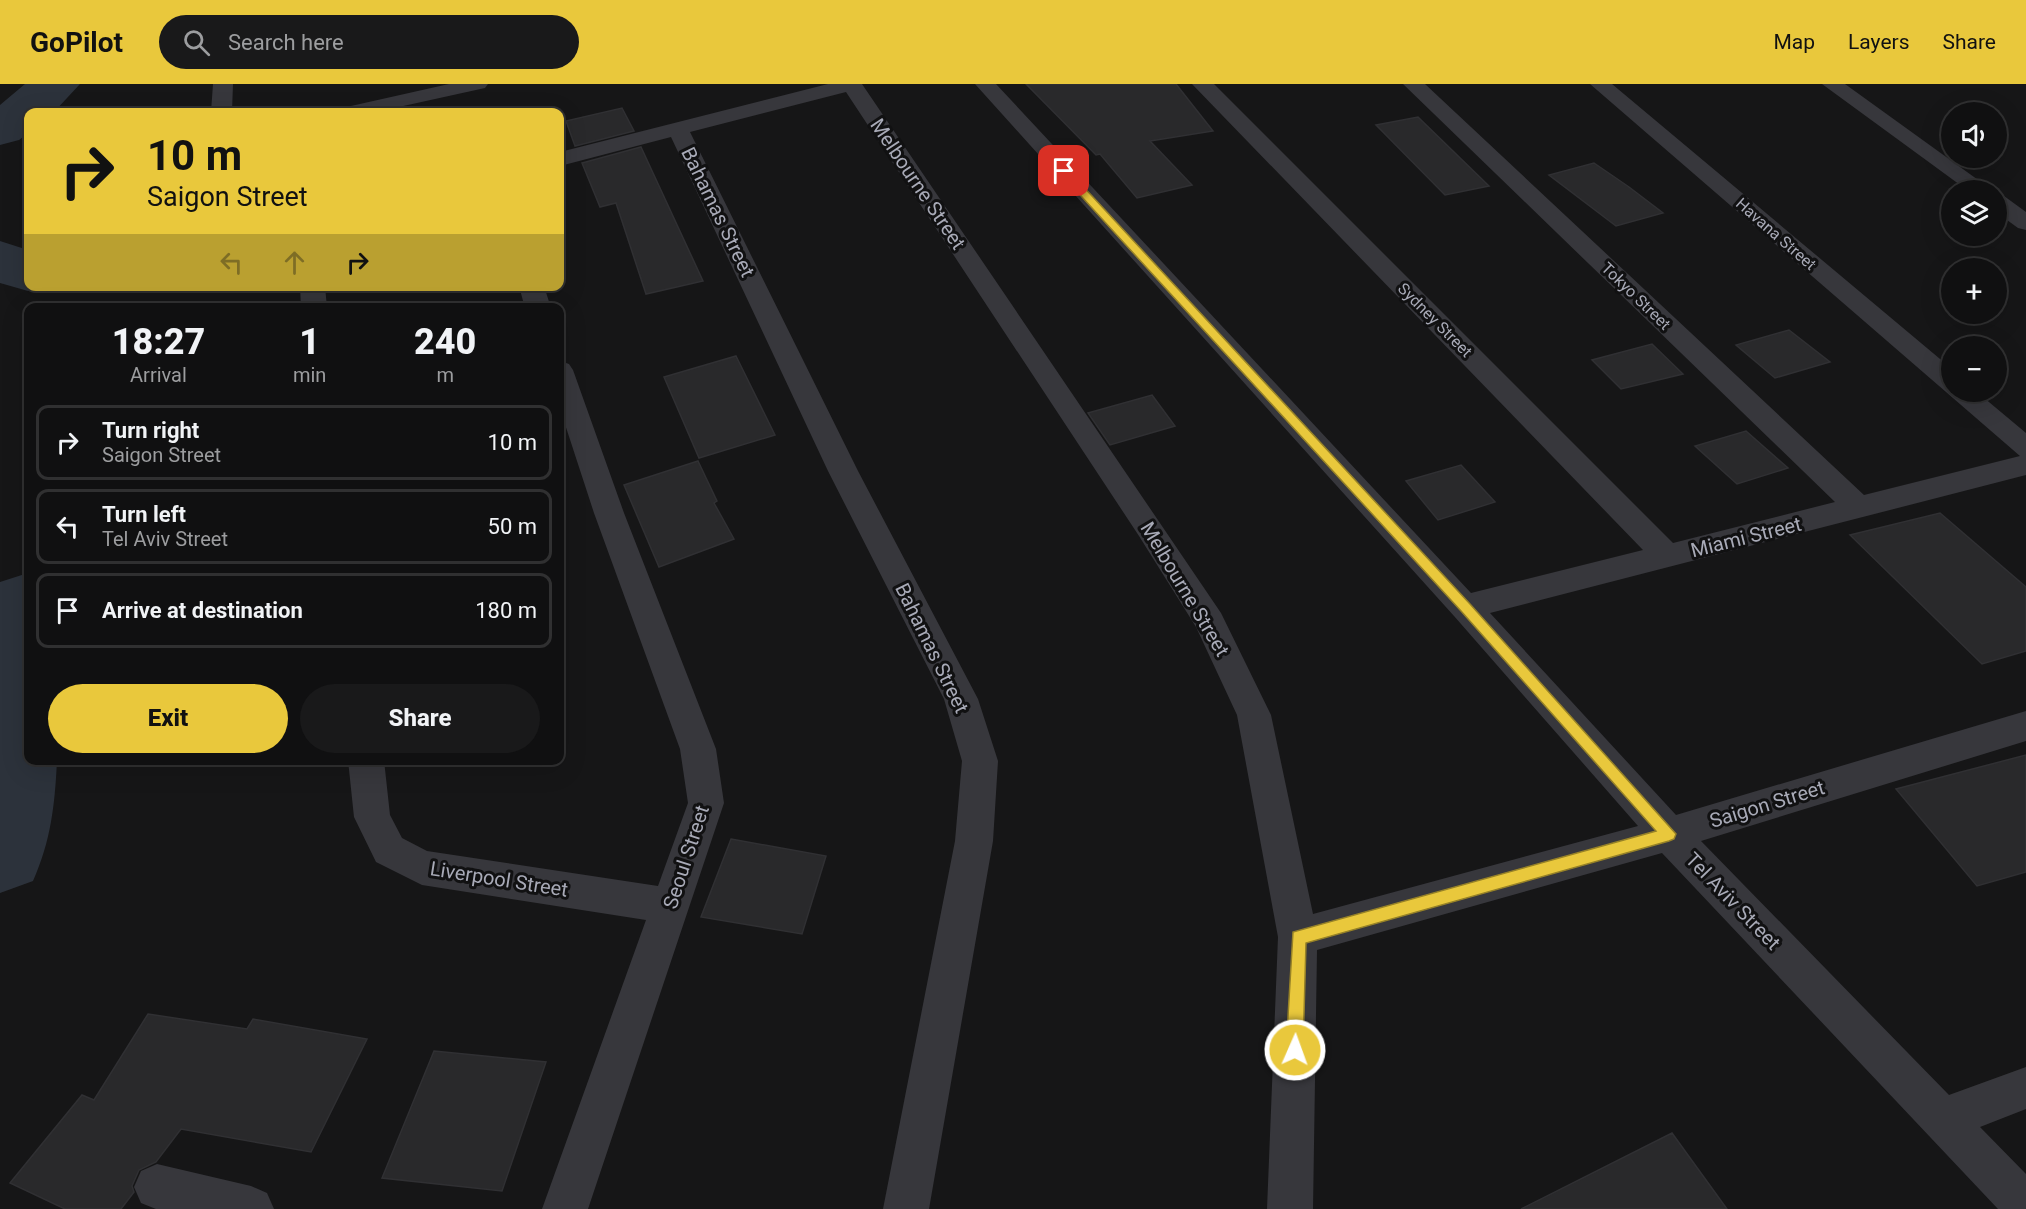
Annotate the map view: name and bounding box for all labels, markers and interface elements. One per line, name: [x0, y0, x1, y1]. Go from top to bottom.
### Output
search box: [159, 15, 579, 69]
text: GoPilot: [30, 26, 123, 59]
icon: search: [180, 26, 213, 59]
text: Search here: [228, 30, 344, 55]
text: Map: [1773, 30, 1815, 54]
text: Layers: [1848, 30, 1909, 54]
text: Share: [1942, 30, 1996, 54]
map controls: [1941, 102, 2007, 402]
button: sound: [1941, 102, 2007, 168]
street label: Melbourne Street: [865, 114, 971, 254]
text: 10 m: [147, 131, 242, 180]
icon: right: [48, 132, 126, 210]
street label: Bahamas Street: [676, 143, 760, 281]
pin: [1038, 145, 1089, 196]
icon: arrive: [1047, 154, 1080, 187]
button: layers: [1941, 180, 2007, 246]
text: Saigon Street: [147, 181, 308, 213]
street label: Havana Street: [1732, 194, 1820, 274]
icon: left: [215, 246, 248, 279]
icon: ahead: [278, 246, 311, 279]
icon: right: [341, 246, 374, 279]
street label: Tokyo Street: [1597, 258, 1675, 334]
button: +: [1941, 258, 2007, 324]
street label: Sydney Street: [1394, 279, 1476, 361]
text: 18:27: [112, 321, 205, 363]
text: 1: [299, 321, 320, 363]
text: 240: [414, 321, 476, 363]
button: −: [1941, 336, 2007, 402]
text: Arrival: [130, 363, 187, 387]
text: min: [293, 363, 326, 387]
text: m: [436, 363, 454, 387]
text: Turn right: [102, 418, 199, 443]
icon: right: [51, 426, 84, 459]
text: 10 m: [488, 430, 537, 455]
text: Saigon Street: [102, 443, 221, 467]
text: Turn left: [102, 502, 186, 527]
icon: left: [51, 510, 84, 543]
street label: Miami Street: [1688, 512, 1804, 562]
text: 50 m: [488, 514, 537, 539]
street label: Melbourne Street: [1135, 517, 1235, 661]
text: Tel Aviv Street: [102, 527, 228, 551]
street label: Bahamas Street: [890, 579, 974, 717]
icon: arrive: [51, 594, 84, 627]
text: Arrive at destination: [102, 598, 303, 623]
text: 180 m: [475, 598, 537, 623]
button: Exit: [48, 684, 288, 753]
button: Share: [300, 684, 540, 753]
street label: Saigon Street: [1707, 775, 1827, 833]
street label: Seoul Street: [658, 802, 714, 912]
street label: Tel Aviv Street: [1681, 847, 1785, 955]
street label: Liverpool Street: [428, 856, 570, 902]
position arrow: [1263, 1018, 1327, 1082]

